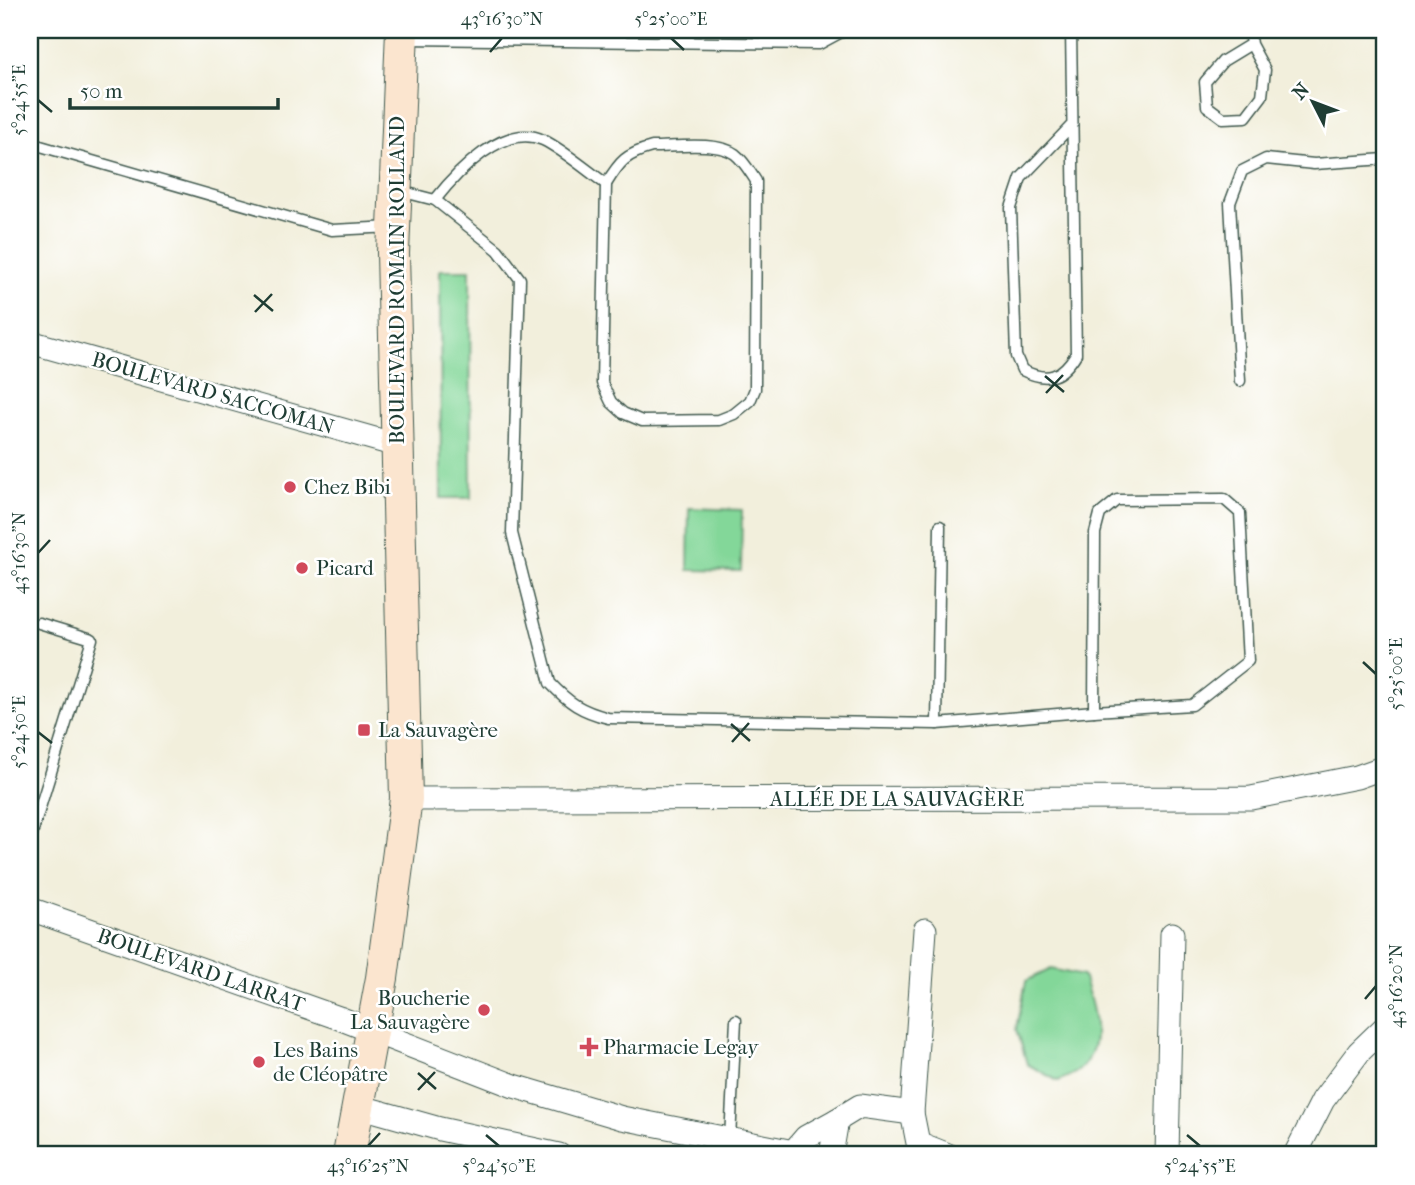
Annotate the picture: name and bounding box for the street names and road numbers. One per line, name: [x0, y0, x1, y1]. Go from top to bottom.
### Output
street label: BOULEVARD ROMAIN ROLLAND: [385, 116, 409, 444]
street label: BOULEVARD SACCOMAN: [89, 347, 337, 439]
street label: ALLÉE DE LA SAUVAGÈRE: [769, 787, 1024, 811]
street label: BOULEVARD LARRAT: [94, 923, 309, 1017]

